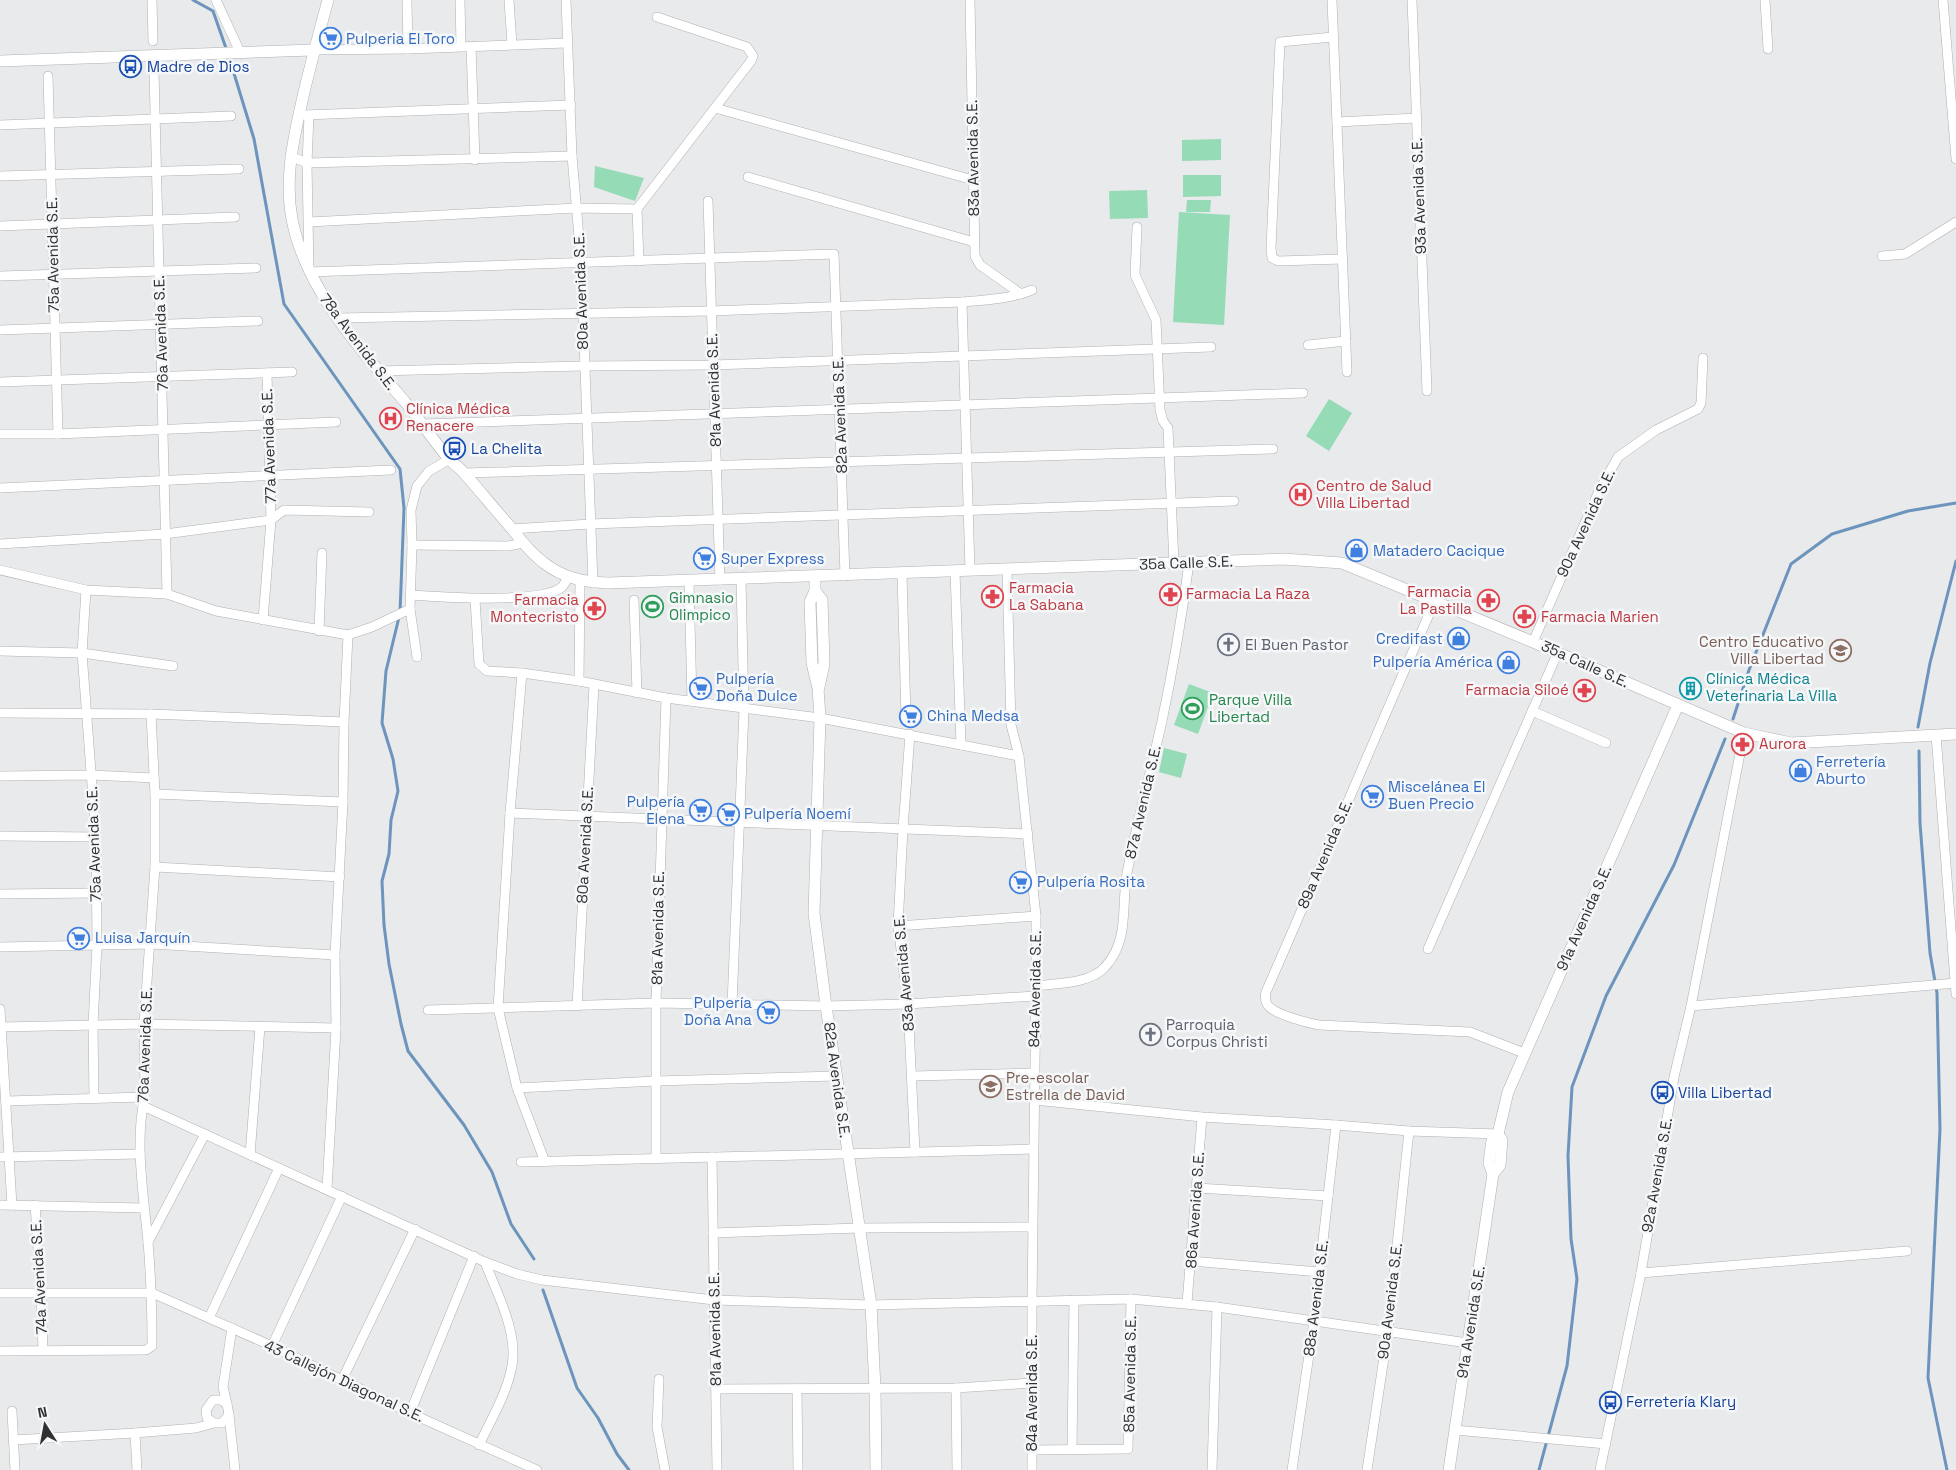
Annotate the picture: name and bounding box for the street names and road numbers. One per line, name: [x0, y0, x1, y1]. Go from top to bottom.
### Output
street label: 83a Avenida S.E.: [962, 99, 983, 217]
street label: 93a Avenida S.E.: [1407, 137, 1430, 255]
street label: 75a Avenida S.E.: [42, 197, 63, 313]
street label: 80a Avenida S.E.: [569, 232, 592, 350]
street label: 76a Avenida S.E.: [149, 275, 172, 391]
street label: 78a Avenida S.E.: [316, 290, 401, 394]
street label: 81a Avenida S.E.: [702, 333, 725, 447]
street label: 82a Avenida S.E.: [828, 356, 851, 474]
street label: 77a Avenida S.E.: [257, 388, 280, 504]
street label: 90a Avenida S.E.: [1552, 466, 1619, 580]
street label: 35a Calle S.E.: [1139, 551, 1233, 574]
street label: 35a Calle S.E.: [1538, 636, 1632, 691]
street label: 87a Avenida S.E.: [1120, 743, 1165, 861]
street label: 75a Avenida S.E.: [82, 786, 105, 902]
street label: 80a Avenida S.E.: [572, 786, 597, 904]
street label: 89a Avenida S.E.: [1293, 796, 1356, 911]
street label: 91a Avenida S.E.: [1552, 862, 1615, 974]
street label: 81a Avenida S.E.: [647, 871, 668, 985]
street label: 83a Avenida S.E.: [889, 914, 918, 1032]
street label: 84a Avenida S.E.: [1024, 930, 1045, 1048]
street label: 76a Avenida S.E.: [133, 987, 156, 1103]
street label: 82a Avenida S.E.: [820, 1021, 855, 1139]
street label: 92a Avenida S.E.: [1637, 1116, 1676, 1234]
street label: 86a Avenida S.E.: [1181, 1151, 1208, 1269]
street label: 74a Avenida S.E.: [26, 1219, 51, 1335]
street label: 88a Avenida S.E.: [1299, 1239, 1332, 1357]
street label: 90a Avenida S.E.: [1373, 1242, 1406, 1360]
street label: 91a Avenida S.E.: [1452, 1264, 1489, 1380]
street label: 81a Avenida S.E.: [704, 1272, 725, 1386]
street label: 85a Avenida S.E.: [1119, 1315, 1140, 1432]
street label: 84a Avenida S.E.: [1022, 1334, 1041, 1452]
street label: 43 Callejón Diagonal S.E.: [261, 1335, 427, 1426]

